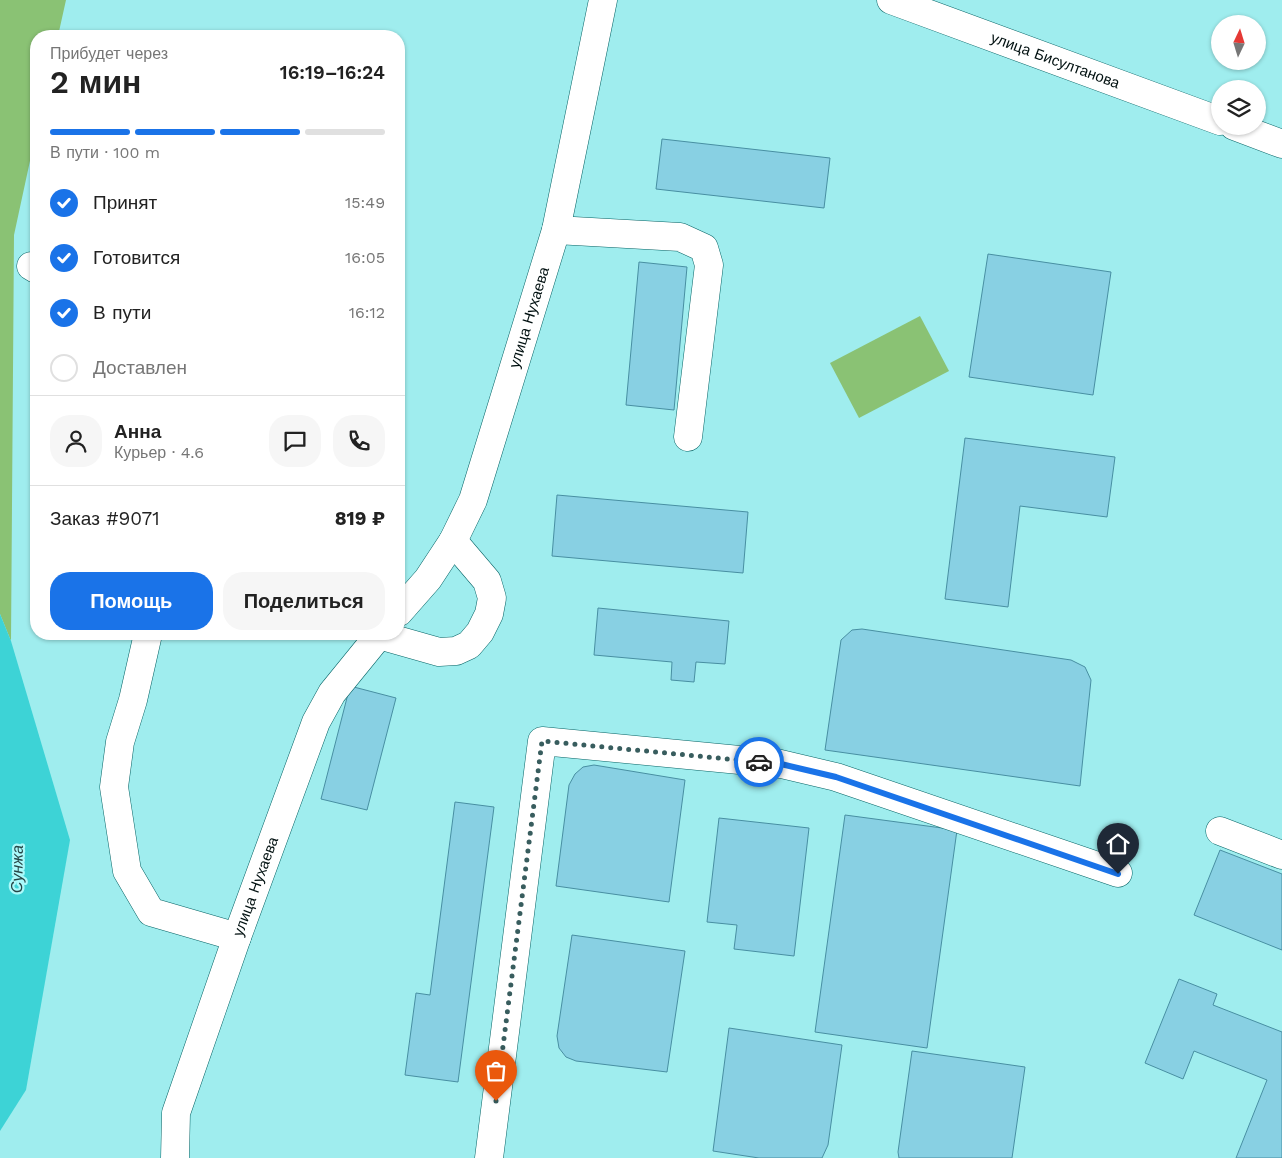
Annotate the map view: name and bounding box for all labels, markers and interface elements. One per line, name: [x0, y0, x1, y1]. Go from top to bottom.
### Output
north arrow: [1211, 15, 1266, 70]
map controls: [1211, 15, 1266, 135]
street label: улица Бисултанова: [988, 29, 1123, 93]
text: Прибудет через: [50, 44, 168, 63]
text: 16:19–16:24: [280, 61, 385, 84]
text: 2 мин: [50, 63, 141, 101]
button: layers: [1211, 80, 1266, 135]
text: В пути · 100 m: [50, 143, 160, 162]
icon: check: [50, 189, 78, 217]
text: Принят: [93, 191, 157, 214]
text: 15:49: [345, 193, 385, 212]
icon: check: [50, 244, 78, 272]
text: Готовится: [93, 246, 180, 269]
text: 16:05: [345, 248, 385, 267]
street label: улица Нухаева: [505, 264, 553, 370]
icon: check: [50, 299, 78, 327]
text: В пути: [93, 301, 151, 324]
text: 16:12: [349, 303, 385, 322]
text: Доставлен: [93, 356, 187, 379]
button: person: [50, 415, 102, 467]
button: chat: [269, 415, 321, 467]
button: phone: [333, 415, 385, 467]
text: Анна: [114, 420, 161, 443]
text: Курьер · 4.6: [114, 443, 204, 462]
text: Заказ #9071: [50, 507, 160, 530]
text: 819 ₽: [335, 507, 385, 530]
button: Помощь: [50, 572, 213, 630]
button: Поделиться: [223, 572, 385, 630]
courier: [734, 737, 784, 787]
icon: car: [745, 748, 773, 776]
pin: [1097, 823, 1139, 874]
icon: home: [1104, 830, 1132, 858]
street label: улица Нухаева: [229, 834, 282, 939]
water label: Сунжа: [7, 845, 27, 893]
pin: [475, 1050, 517, 1101]
icon: bag: [482, 1057, 510, 1085]

